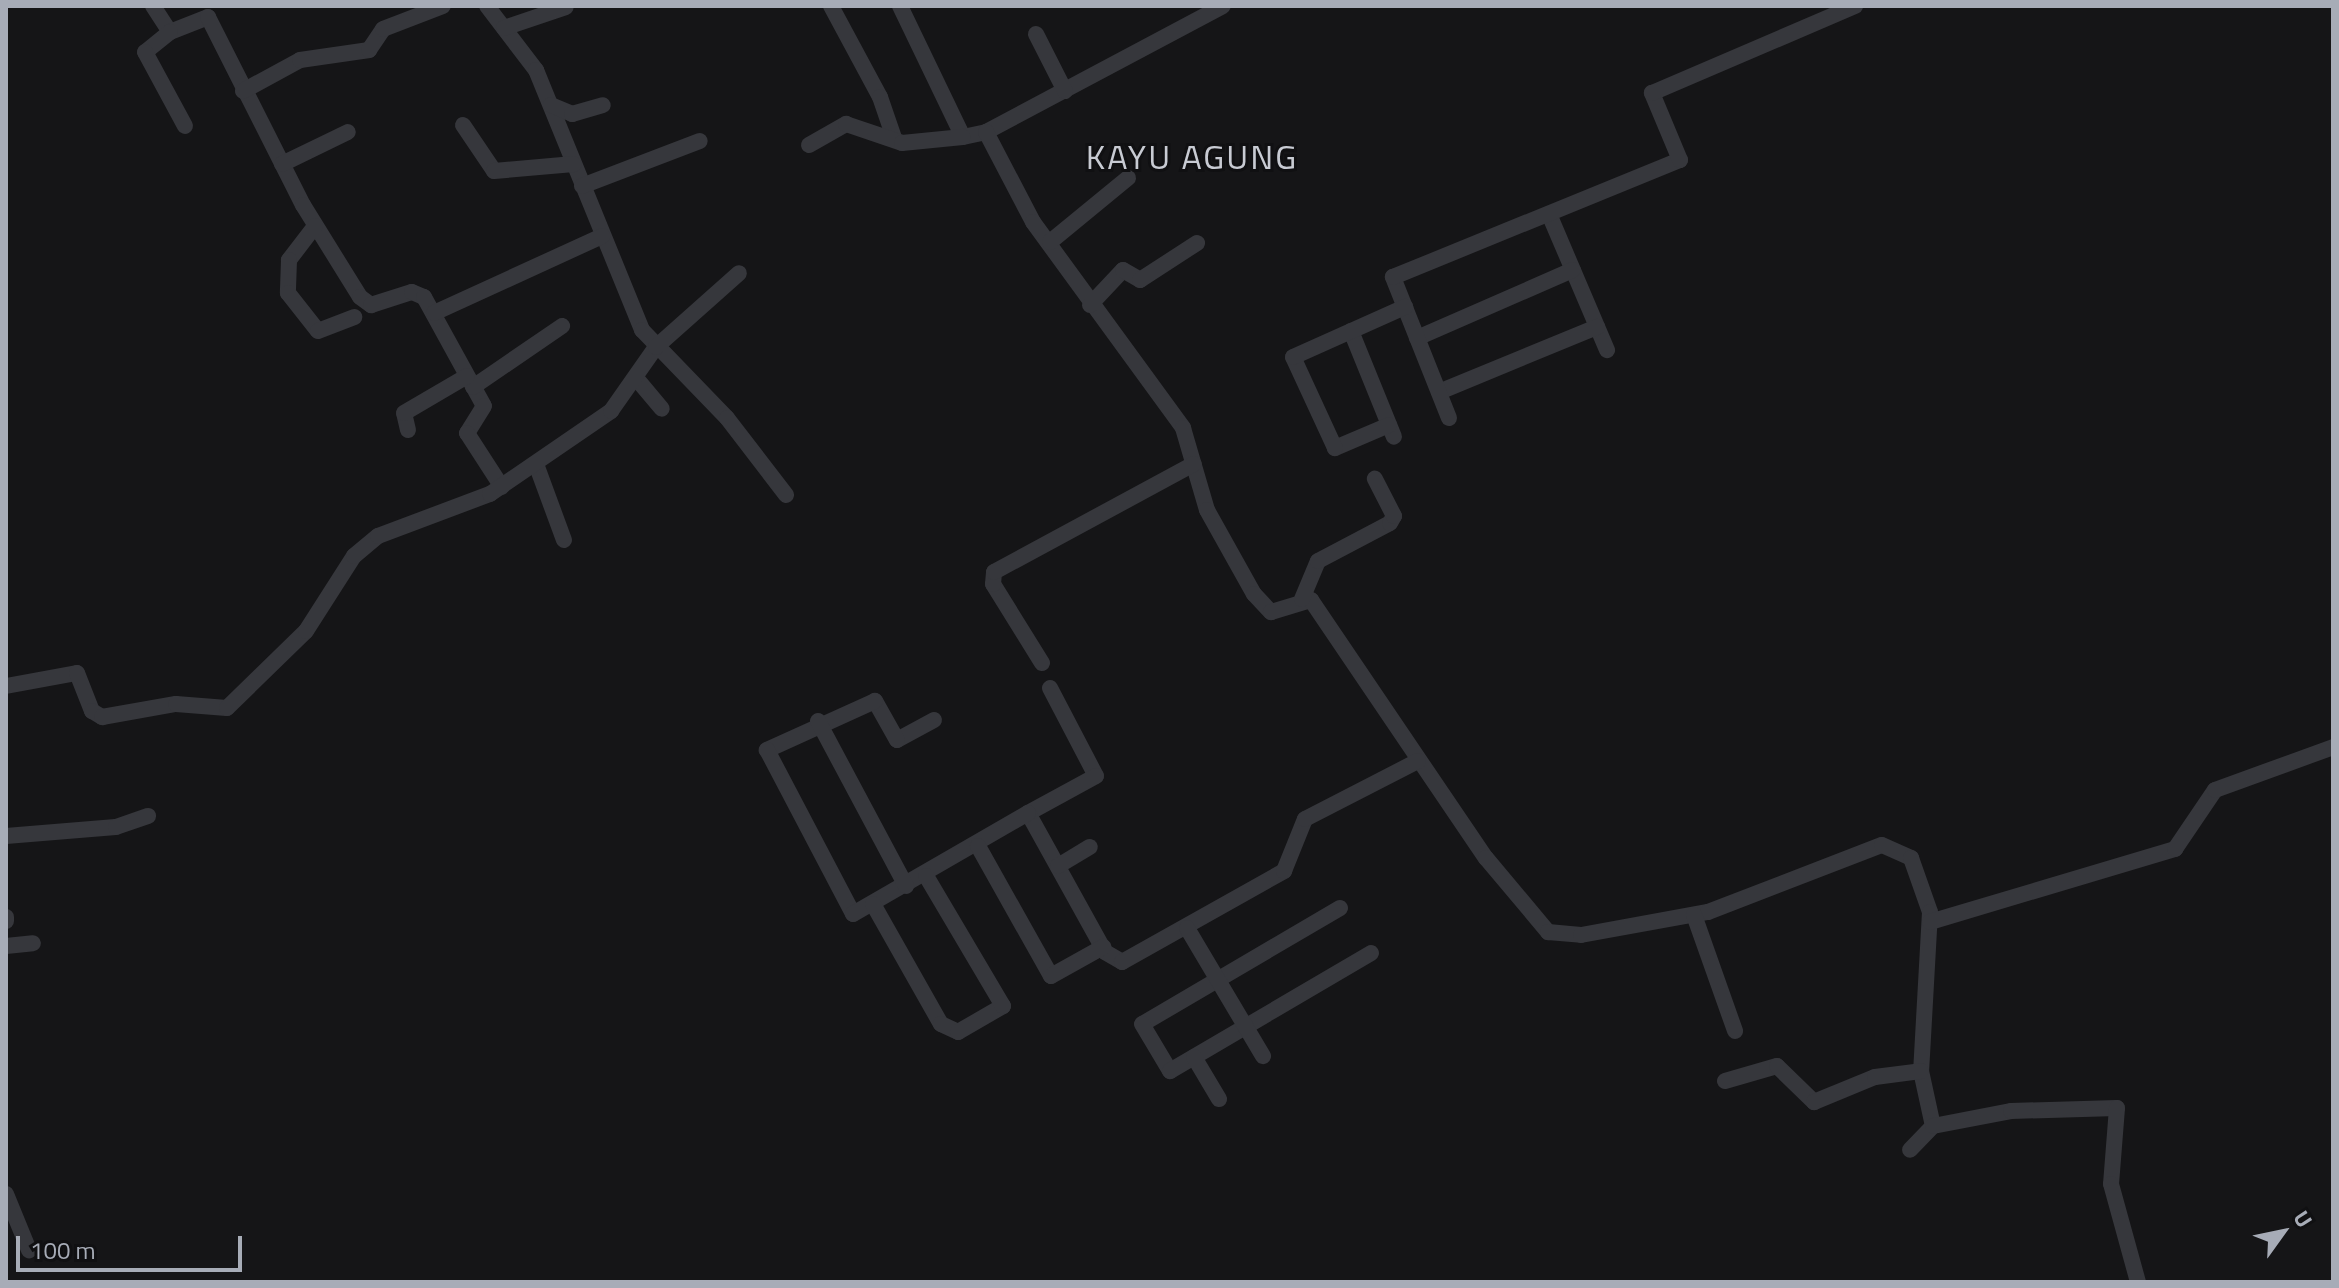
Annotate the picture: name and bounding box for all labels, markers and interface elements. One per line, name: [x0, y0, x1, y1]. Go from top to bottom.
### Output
district label: KAYU AGUNG: [1086, 137, 1298, 177]
north arrow: [2243, 1192, 2323, 1272]
text: U: [2285, 1204, 2321, 1234]
scale bar: [20, 1220, 246, 1270]
text: 100 m: [30, 1232, 96, 1268]

